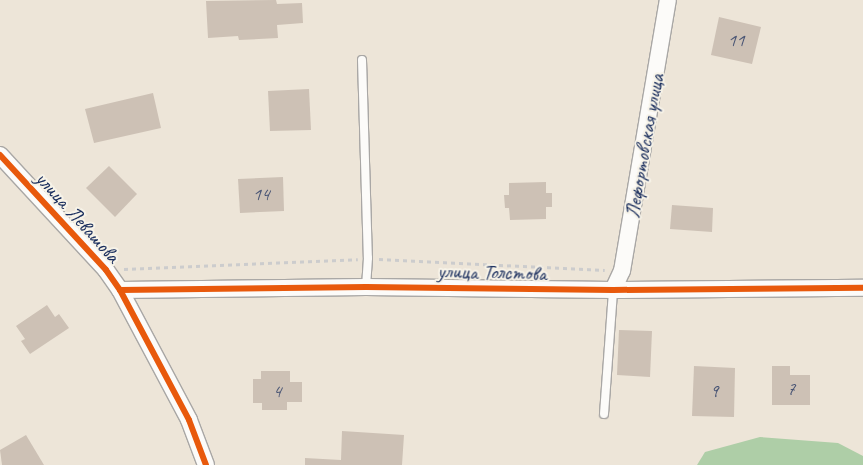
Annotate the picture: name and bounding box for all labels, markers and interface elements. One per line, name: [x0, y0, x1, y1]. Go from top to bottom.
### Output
house number: 11: [727, 30, 745, 52]
street label: Лефортовская улица: [619, 71, 669, 221]
street label: улица Левашова: [31, 166, 125, 268]
house number: 14: [252, 184, 270, 206]
street label: улица Толстова: [437, 258, 547, 286]
house number: 7: [787, 379, 795, 401]
house number: 4: [273, 381, 281, 403]
house number: 9: [710, 381, 718, 403]

